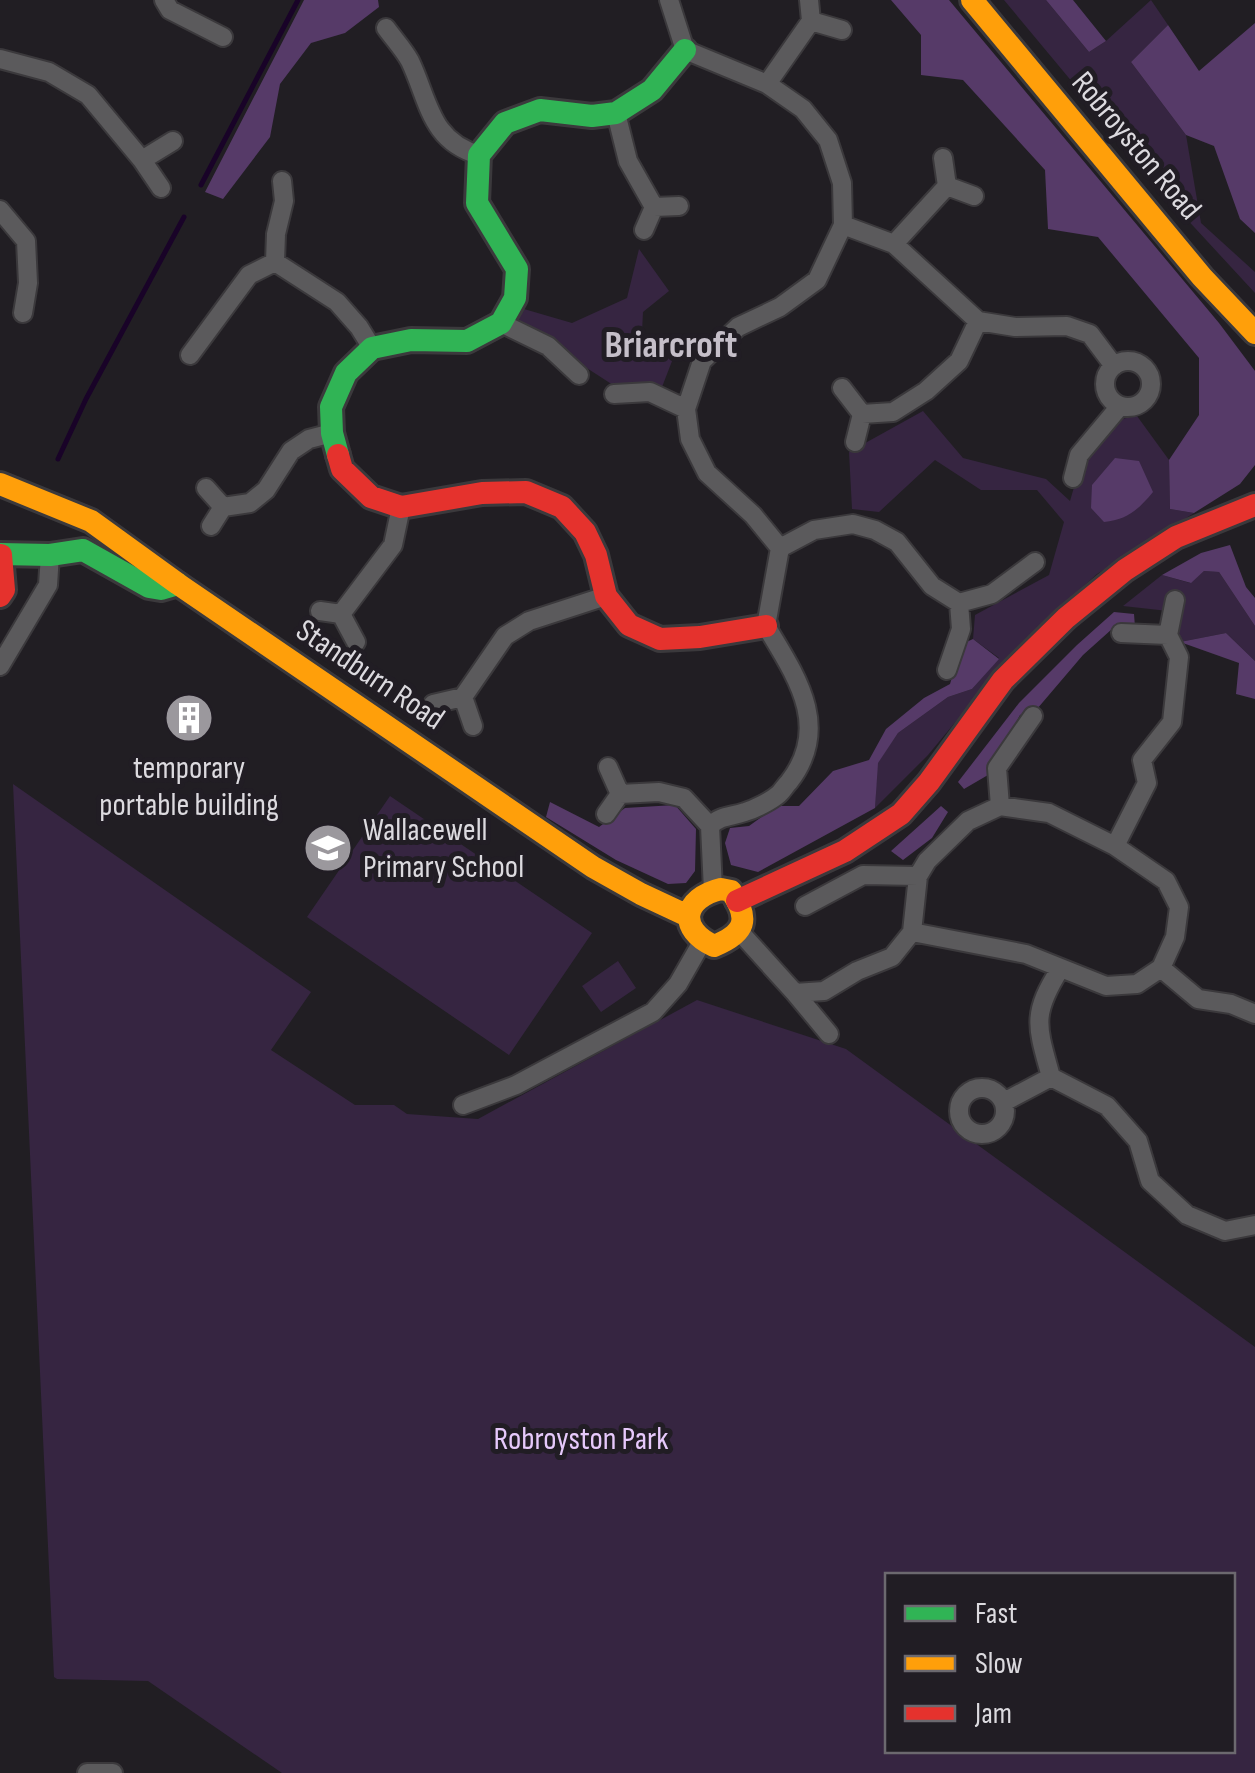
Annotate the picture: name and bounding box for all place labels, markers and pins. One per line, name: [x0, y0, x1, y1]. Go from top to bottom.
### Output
building icon: temporary portable building: [163, 692, 215, 744]
place label: temporary portable building: [99, 749, 279, 825]
place label: Wallacewell Primary School: [363, 811, 524, 887]
school or university icon: Wallacewell Primary School: [302, 822, 354, 874]

